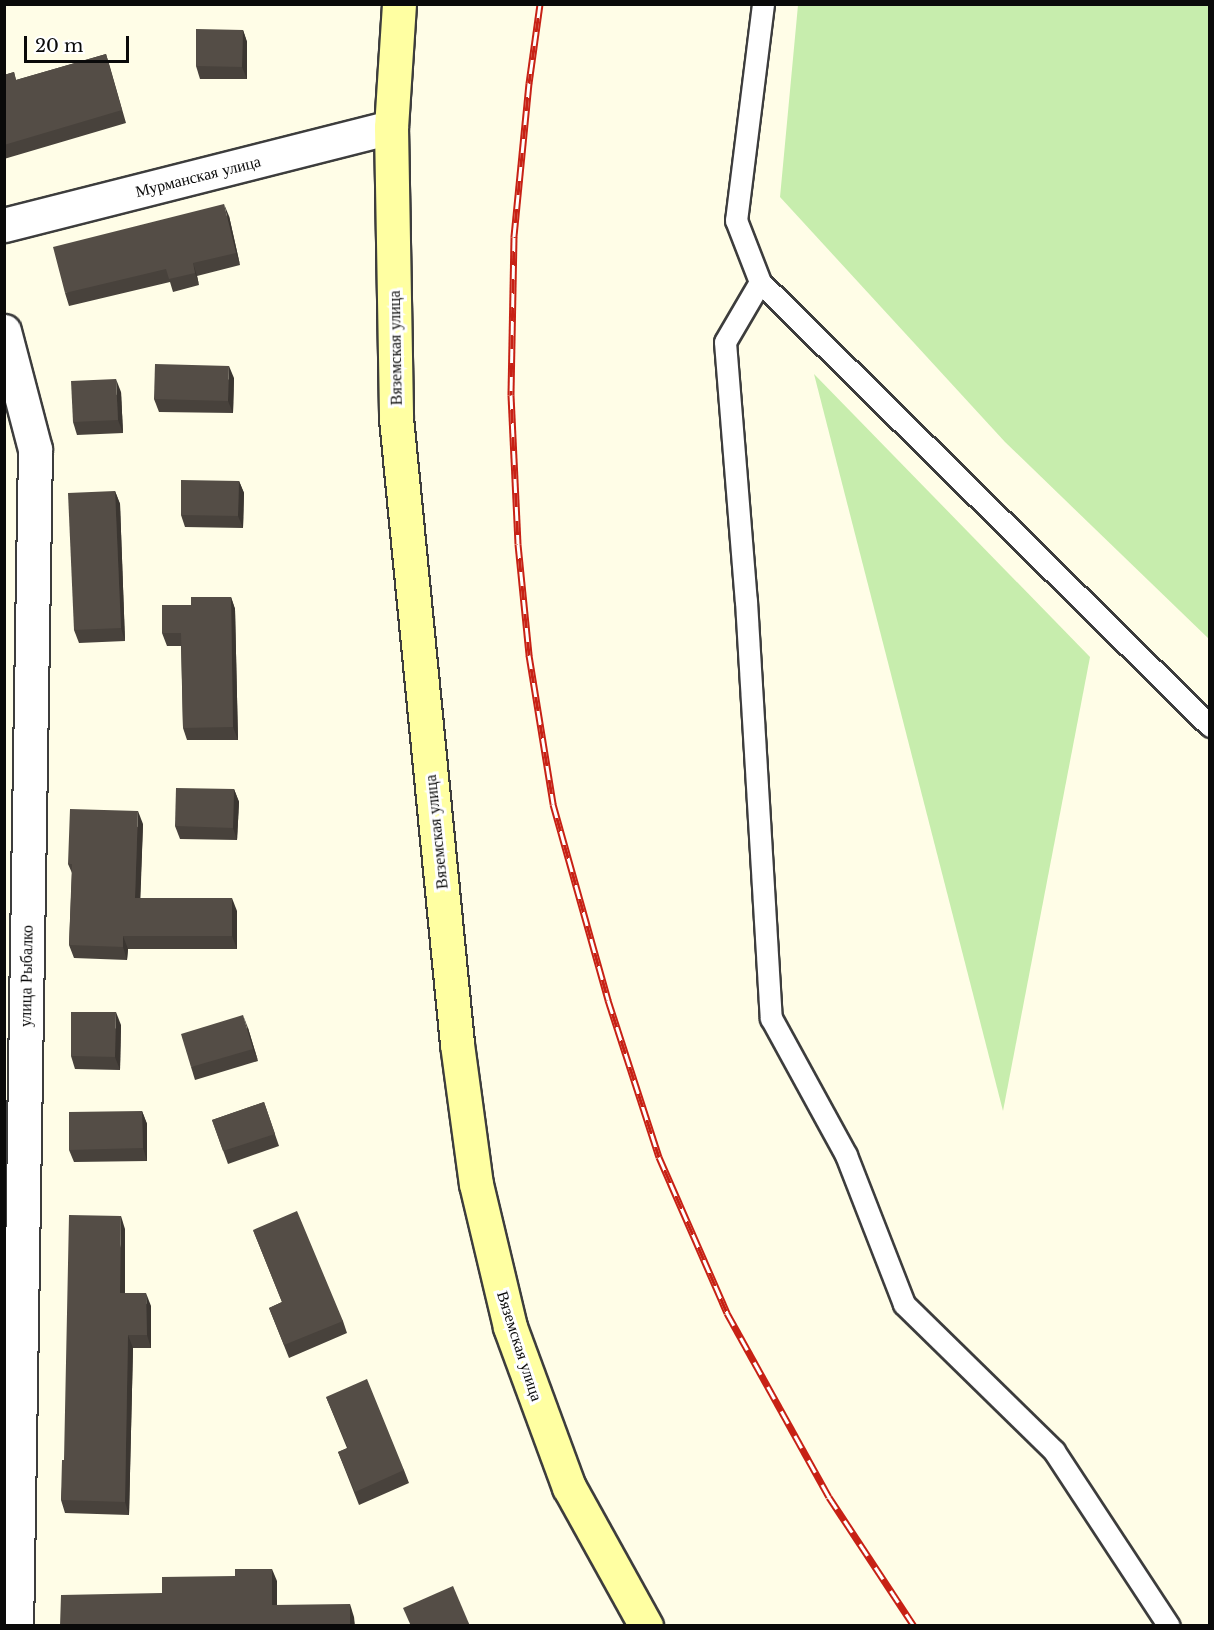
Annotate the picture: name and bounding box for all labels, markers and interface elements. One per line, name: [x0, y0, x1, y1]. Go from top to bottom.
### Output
scale bar: [27, 24, 132, 62]
text: 20 m: [35, 35, 83, 57]
street label: Мурманская улица: [133, 151, 263, 201]
street label: Вяземская улица: [384, 290, 406, 406]
street label: Вяземская улица: [420, 774, 452, 890]
street label: улица Рыбалко: [16, 925, 36, 1027]
street label: Вяземская улица: [493, 1288, 547, 1404]

